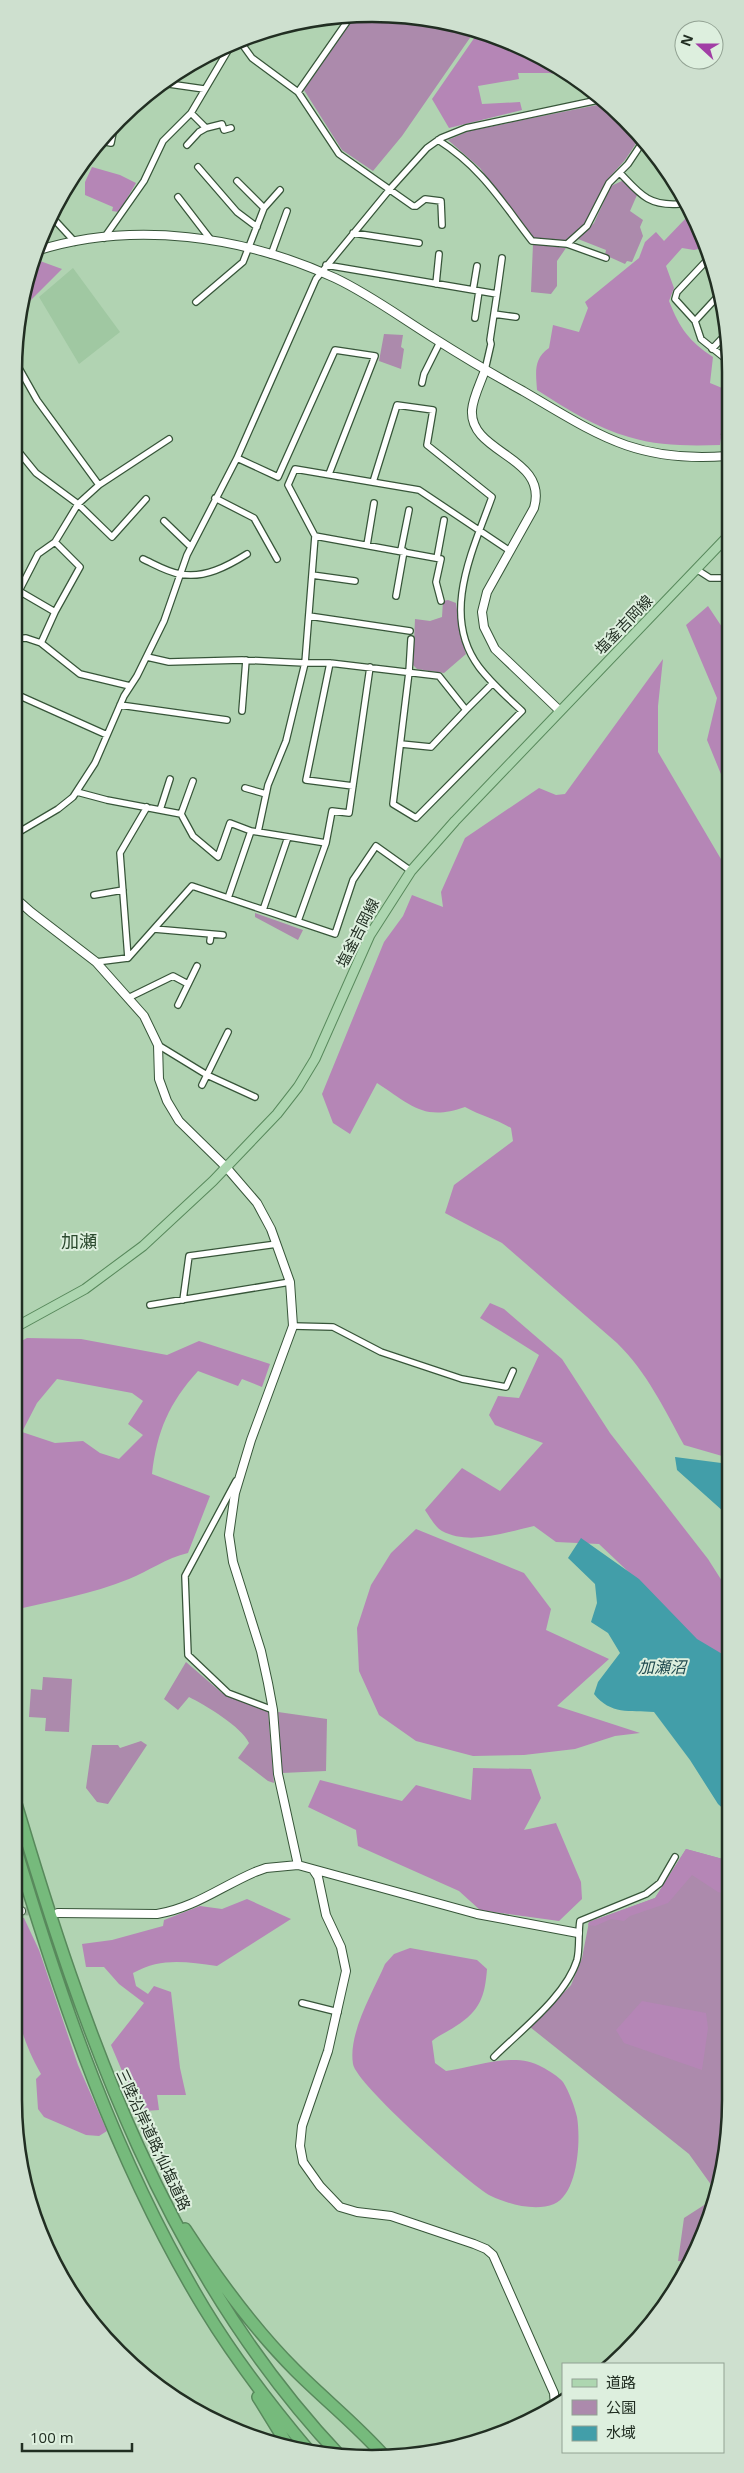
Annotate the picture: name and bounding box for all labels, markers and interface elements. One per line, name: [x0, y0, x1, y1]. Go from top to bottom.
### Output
north arrow: [674, 20, 724, 70]
text: N: [675, 31, 697, 49]
street label: 塩釜吉岡線: [590, 590, 657, 658]
street label: 塩釜吉岡線: [331, 895, 383, 971]
district label: 加瀬: [61, 1229, 97, 1253]
water label: 加瀬沼: [638, 1656, 688, 1678]
street label: 三陸沿岸道路;仙塩道路: [112, 2066, 196, 2214]
legend: [562, 2363, 724, 2453]
text: 道路: [606, 2372, 636, 2392]
text: 公園: [606, 2397, 636, 2417]
scale bar: [22, 2420, 132, 2452]
text: 水域: [606, 2422, 636, 2442]
text: 100 m: [30, 2427, 74, 2447]

